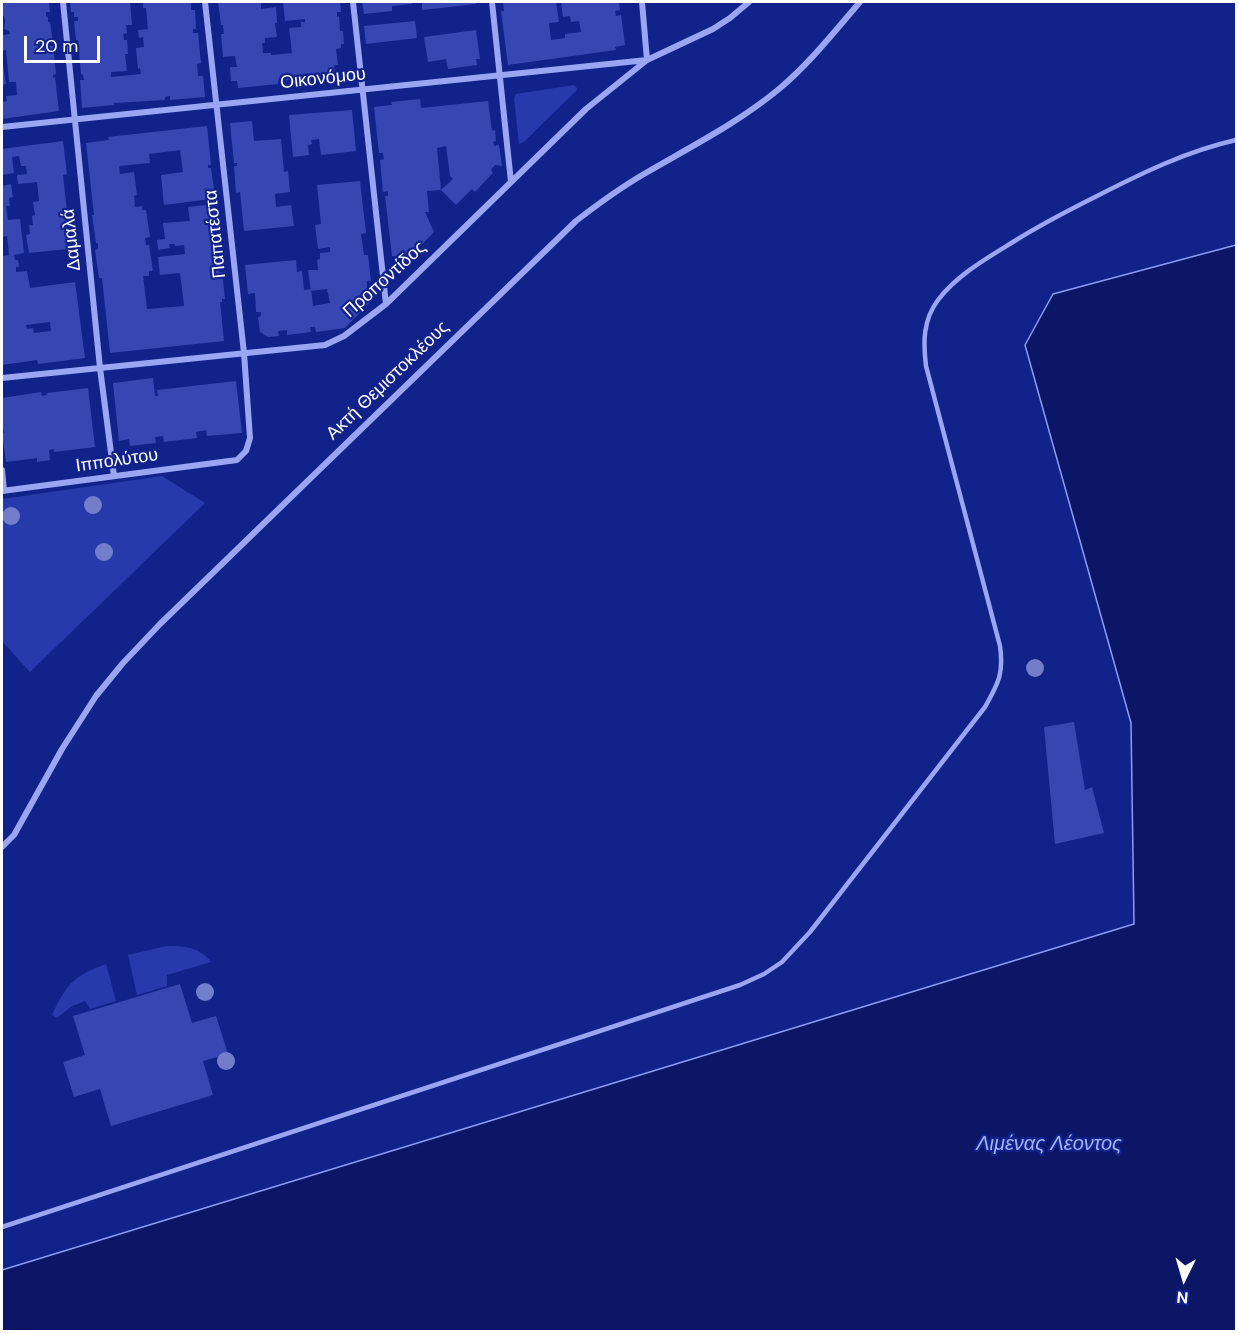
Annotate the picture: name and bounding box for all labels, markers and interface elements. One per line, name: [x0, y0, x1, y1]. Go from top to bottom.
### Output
scale bar: [27, 24, 104, 62]
text: 20 m: [35, 34, 78, 58]
street label: Οικονόμου: [279, 64, 367, 94]
street label: Παπατέστα: [201, 189, 231, 279]
street label: Δαμαλά: [58, 208, 86, 272]
street label: Προποντίδος: [339, 237, 431, 323]
street label: Ακτή Θεμιστοκλέους: [322, 317, 454, 445]
street label: Ιππολύτου: [74, 445, 160, 477]
water label: Λιμένας Λέοντος: [976, 1133, 1122, 1157]
north arrow: [1154, 1249, 1214, 1309]
text: N: [1176, 1286, 1189, 1308]

